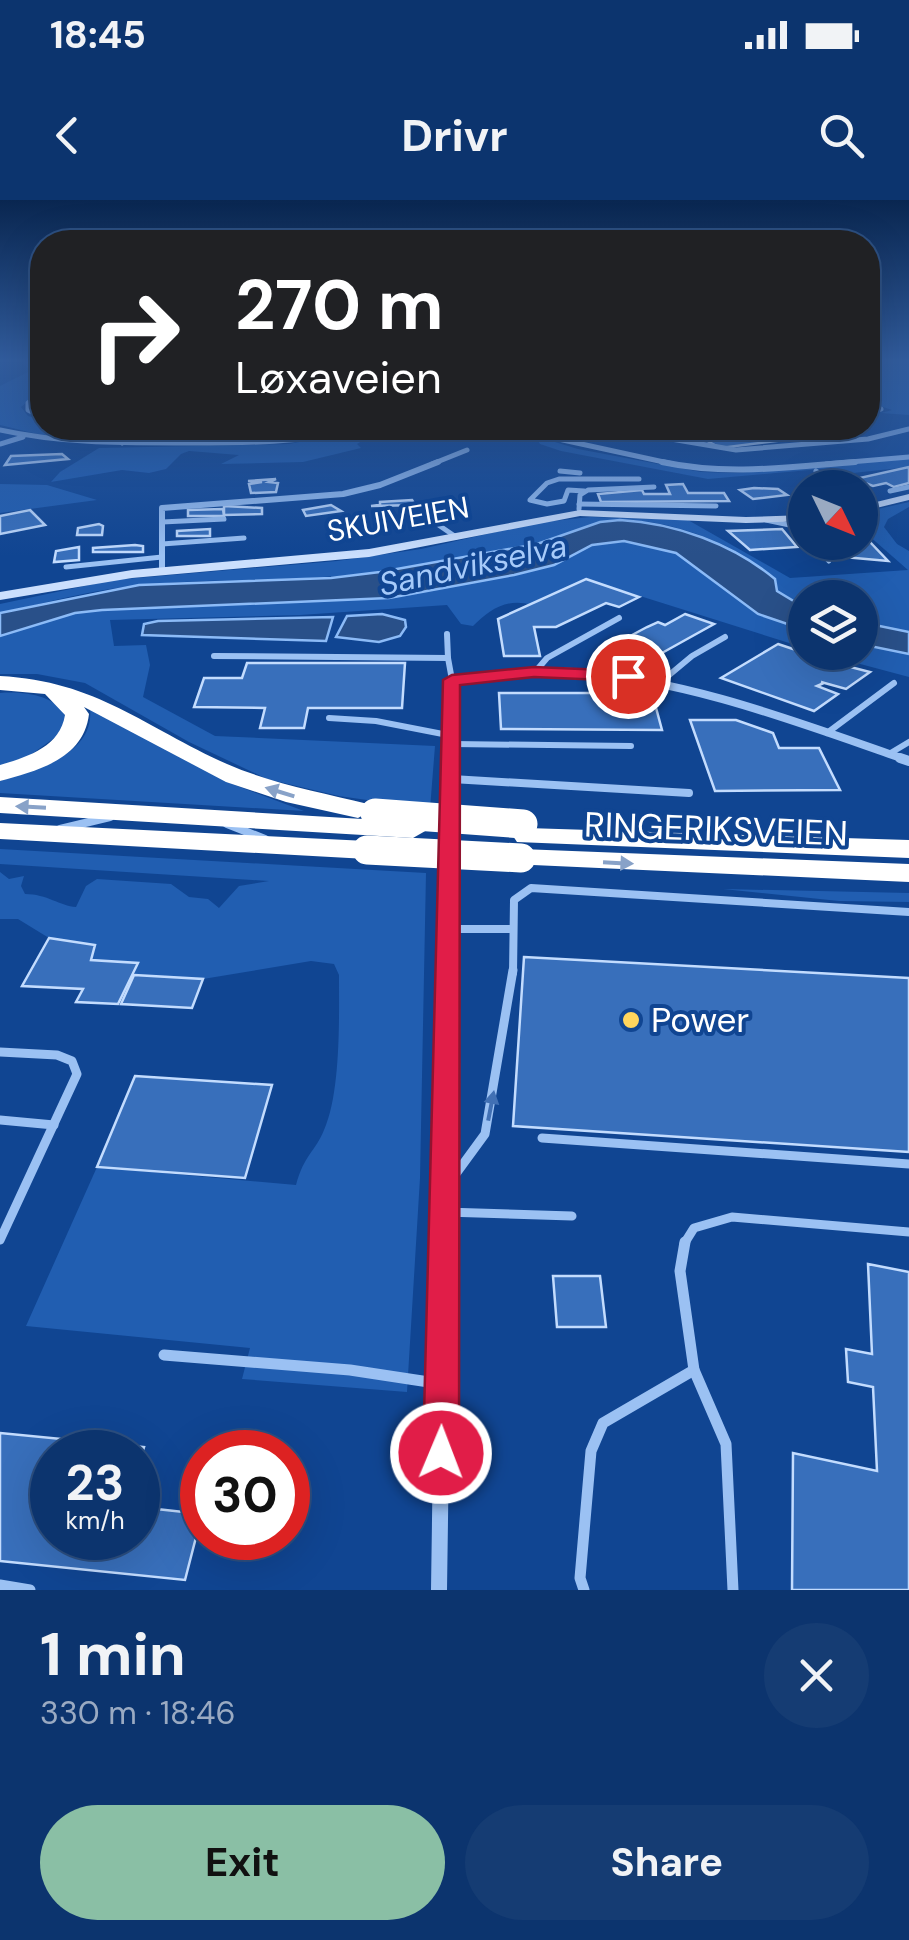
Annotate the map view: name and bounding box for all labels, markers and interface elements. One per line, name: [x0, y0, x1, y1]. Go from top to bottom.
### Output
text: 18:45: [50, 10, 146, 60]
text: Drivr: [401, 106, 508, 165]
icon: back: [40, 108, 95, 163]
icon: search: [814, 108, 869, 163]
text: 270 m: [235, 260, 444, 351]
icon: right: [70, 270, 200, 400]
text: Løxaveien: [235, 348, 442, 407]
north arrow: [788, 470, 878, 560]
map controls: [788, 470, 878, 670]
street label: SKUIVEIEN: [324, 487, 472, 551]
water label: Sandvikselva: [375, 525, 571, 605]
button: layers: [788, 580, 878, 670]
pin: [586, 634, 671, 719]
icon: arrive: [601, 649, 656, 704]
one-way arrow: [265, 784, 295, 799]
one-way arrow: [14, 799, 46, 815]
street label: RINGERIKSVEIEN: [583, 801, 849, 857]
one-way arrow: [602, 855, 634, 871]
place label: Power: [651, 997, 749, 1043]
marker: Power: [620, 1009, 642, 1031]
one-way arrow: [483, 1090, 499, 1121]
position arrow: [389, 1401, 493, 1505]
speed limit sign: 30: [180, 1430, 310, 1560]
text: 23: [66, 1450, 125, 1516]
text: km/h: [65, 1504, 125, 1537]
text: 1 min: [40, 1615, 186, 1694]
button: close: [764, 1623, 869, 1728]
text: 330 m · 18:46: [40, 1692, 236, 1734]
button: Exit: [40, 1805, 445, 1920]
button: Share: [465, 1805, 869, 1920]

